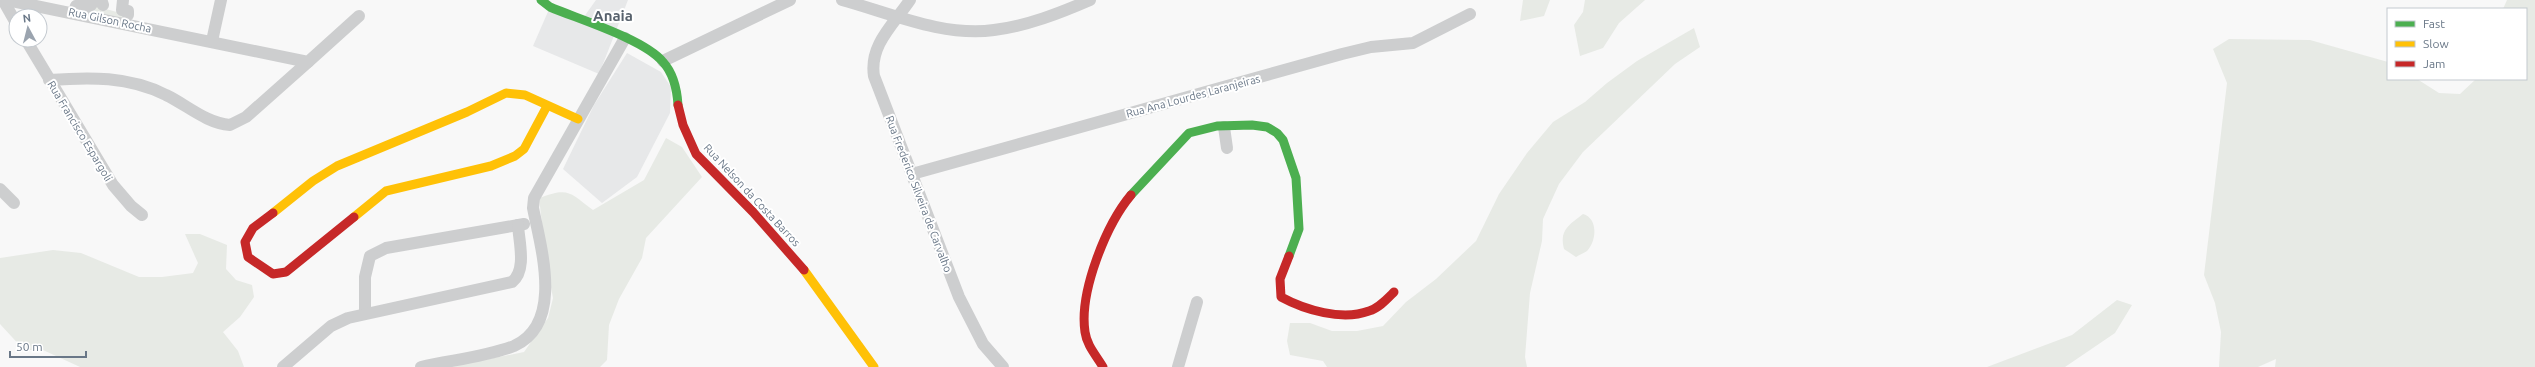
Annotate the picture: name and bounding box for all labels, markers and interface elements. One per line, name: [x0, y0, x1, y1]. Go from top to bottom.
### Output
street label: Rua Gilson Rocha: [67, 5, 153, 35]
district label: Anaia: [593, 7, 633, 24]
north arrow: [8, 8, 48, 48]
legend: [2387, 8, 2527, 80]
text: N: [22, 12, 32, 25]
text: Fast: [2423, 17, 2445, 30]
text: Slow: [2423, 37, 2449, 50]
text: Jam: [2423, 57, 2445, 70]
street label: Rua Ana Lourdes Laranjeiras: [1125, 72, 1262, 120]
street label: Rua Francisco Espargoli: [45, 79, 115, 183]
street label: Rua Frederico Silveira de Carvalho: [884, 114, 954, 274]
street label: Rua Nelson da Costa Barros: [701, 141, 803, 249]
scale bar: [10, 333, 86, 359]
text: 50 m: [16, 340, 43, 353]

